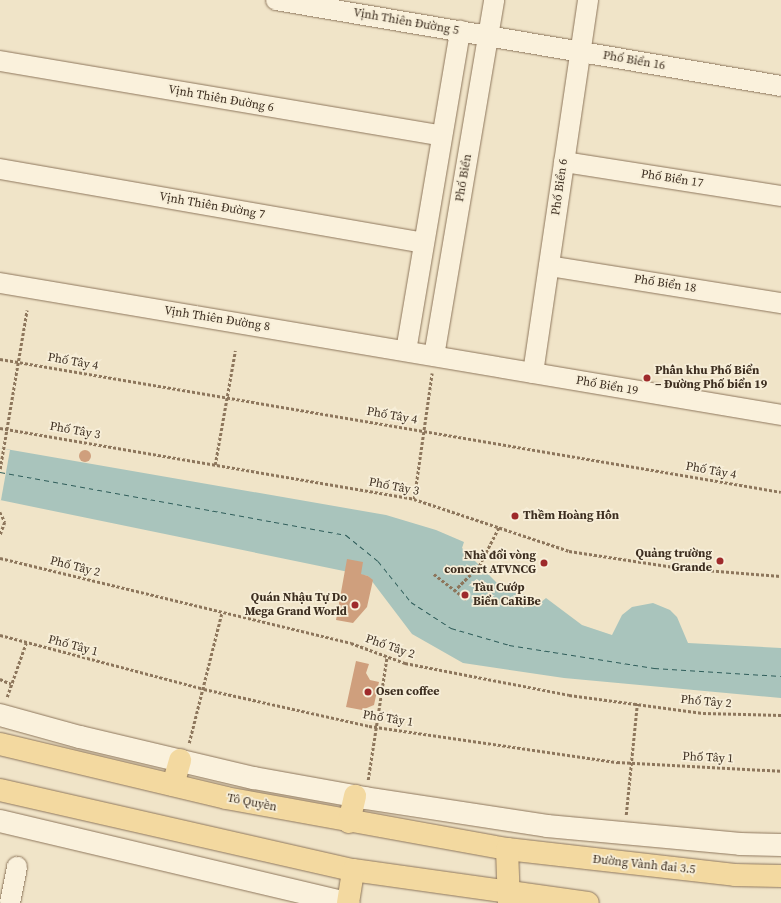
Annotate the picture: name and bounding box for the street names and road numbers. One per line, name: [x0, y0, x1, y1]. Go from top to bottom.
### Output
street label: Vịnh Thiên Đường 5: [352, 6, 460, 38]
street label: Phố Biển 16: [602, 48, 666, 74]
street label: Vịnh Thiên Đường 6: [167, 83, 275, 115]
street label: Phố Biển: [453, 153, 475, 203]
street label: Phố Biển 6: [549, 158, 571, 216]
street label: Phố Biển 17: [640, 167, 704, 191]
street label: Vịnh Thiên Đường 7: [158, 190, 266, 222]
street label: Phố Biển 18: [633, 272, 697, 296]
street label: Vịnh Thiên Đường 8: [163, 304, 271, 334]
street label: Phố Tây 4: [46, 350, 100, 374]
street label: Phố Biển 19: [575, 373, 639, 399]
street label: Phố Tây 4: [365, 404, 419, 428]
street label: Phố Tây 3: [48, 419, 102, 443]
street label: Phố Tây 4: [684, 459, 738, 483]
street label: Phố Tây 3: [367, 475, 421, 499]
street label: Phố Tây 2: [48, 554, 102, 580]
street label: Phố Tây 1: [46, 632, 100, 660]
street label: Phố Tây 2: [363, 632, 417, 662]
street label: Phố Tây 2: [680, 693, 732, 711]
street label: Phố Tây 1: [362, 708, 414, 730]
street label: Phố Tây 1: [682, 749, 734, 767]
street label: Tô Quyền: [226, 791, 278, 815]
street label: Đường Vành đai 3.5: [592, 852, 696, 878]

